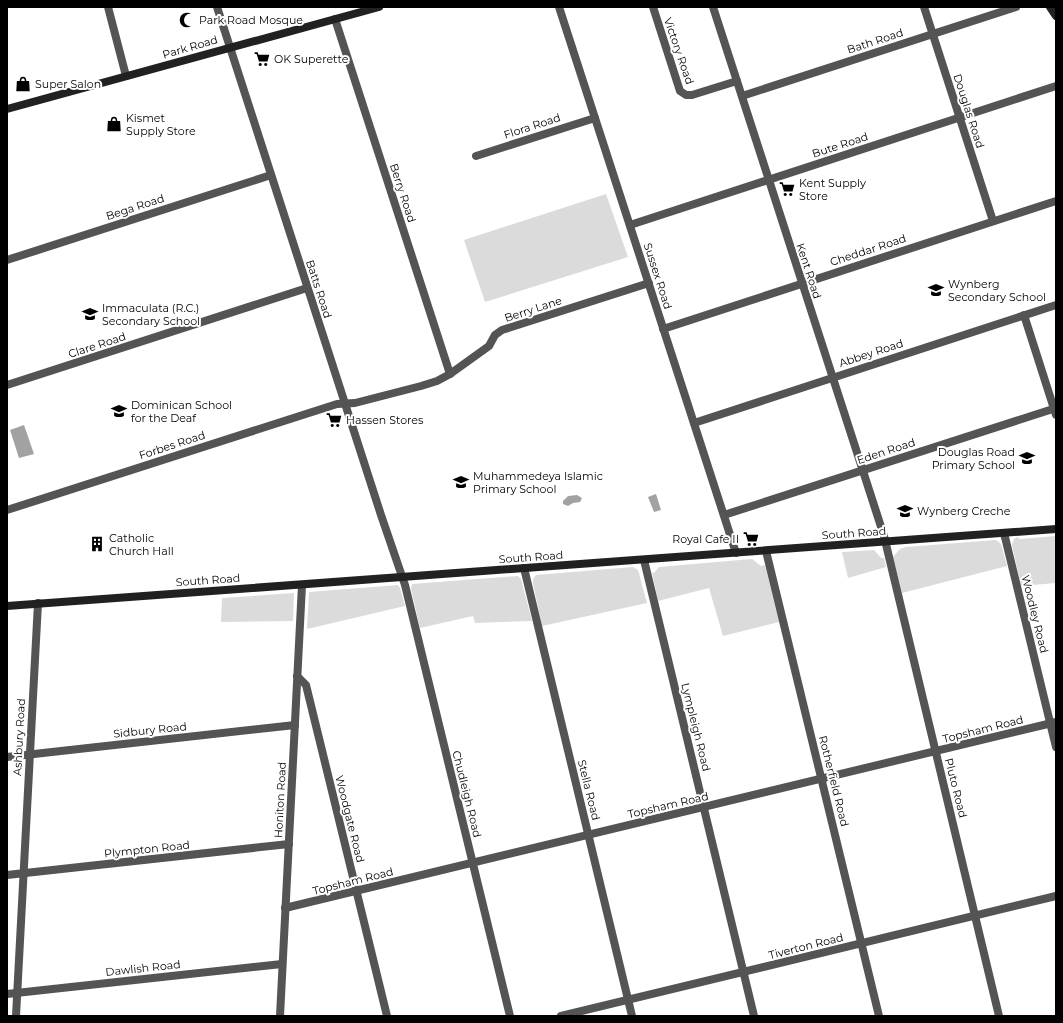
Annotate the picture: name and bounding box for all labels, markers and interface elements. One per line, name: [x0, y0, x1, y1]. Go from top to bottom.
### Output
mosque icon: Park Road Mosque: [178, 11, 196, 29]
place label: Park Road Mosque: [199, 13, 303, 27]
street label: Victory Road: [661, 16, 697, 86]
street label: Bath Road: [845, 25, 905, 57]
street label: Park Road: [161, 32, 219, 62]
supermarket icon: OK Superette: [253, 50, 271, 68]
place label: OK Superette: [274, 52, 349, 66]
street label: Douglas Road: [950, 72, 988, 150]
shop icon: Super Salon: [14, 75, 32, 93]
place label: Super Salon: [35, 77, 101, 91]
street label: Flora Road: [502, 110, 562, 142]
place label: Kismet Supply Store: [126, 111, 196, 138]
shop icon: Kismet Supply Store: [105, 115, 123, 133]
street label: Bute Road: [810, 129, 870, 161]
street label: Berry Road: [387, 162, 419, 224]
place label: Kent Supply Store: [799, 176, 866, 203]
supermarket icon: Kent Supply Store: [778, 180, 796, 198]
street label: Bega Road: [104, 191, 166, 223]
street label: Cheddar Road: [828, 231, 908, 269]
street label: Sussex Road: [641, 241, 675, 311]
street label: Kent Road: [793, 241, 825, 301]
street label: Batts Road: [303, 258, 335, 320]
place label: Wynberg Secondary School: [948, 277, 1046, 304]
school or university icon: Wynberg Secondary School: [927, 281, 945, 299]
street label: Berry Lane: [503, 293, 564, 325]
place label: Immaculata (R.C.) Secondary School: [102, 301, 200, 328]
school or university icon: Immaculata (R.C.) Secondary School: [81, 305, 99, 323]
street label: Clare Road: [66, 329, 128, 361]
street label: Abbey Road: [837, 336, 905, 370]
place label: Dominican School for the Deaf: [131, 398, 232, 425]
school or university icon: Dominican School for the Deaf: [110, 402, 128, 420]
supermarket icon: Hassen Stores: [325, 411, 343, 429]
place label: Hassen Stores: [346, 413, 424, 427]
street label: Forbes Road: [137, 428, 207, 462]
street label: Eden Road: [855, 435, 917, 467]
place label: Douglas Road Primary School: [932, 445, 1015, 472]
school or university icon: Douglas Road Primary School: [1018, 449, 1036, 467]
place label: Muhammedeya Islamic Primary School: [473, 469, 603, 496]
school or university icon: Muhammedeya Islamic Primary School: [452, 473, 470, 491]
school or university icon: Wynberg Creche: [896, 502, 914, 520]
place label: Wynberg Creche: [917, 504, 1011, 518]
street label: South Road: [821, 524, 887, 542]
supermarket icon: Royal Cafe II: [742, 530, 760, 548]
place label: Catholic Church Hall: [109, 531, 174, 558]
place label: Royal Cafe II: [672, 532, 739, 546]
building icon: Catholic Church Hall: [88, 535, 106, 553]
street label: South Road: [498, 548, 564, 566]
street label: South Road: [175, 571, 241, 589]
street label: Woodley Road: [1019, 573, 1051, 655]
street label: Lympleigh Road: [678, 681, 714, 773]
street label: Ashbury Road: [10, 698, 28, 776]
street label: Topsham Road: [941, 712, 1025, 746]
street label: Sidbury Road: [112, 719, 188, 741]
street label: Rotherfield Road: [816, 734, 852, 828]
street label: Chudleigh Road: [449, 749, 485, 839]
street label: Pluto Road: [942, 757, 970, 819]
street label: Stella Road: [575, 758, 603, 822]
street label: Honiton Road: [271, 761, 289, 839]
street label: Woodgate Road: [332, 774, 368, 864]
street label: Topsham Road: [626, 789, 710, 821]
street label: Plympton Road: [103, 838, 191, 860]
street label: Topsham Road: [311, 864, 395, 898]
street label: Tiverton Road: [767, 930, 845, 962]
street label: Dawlish Road: [105, 957, 181, 979]

